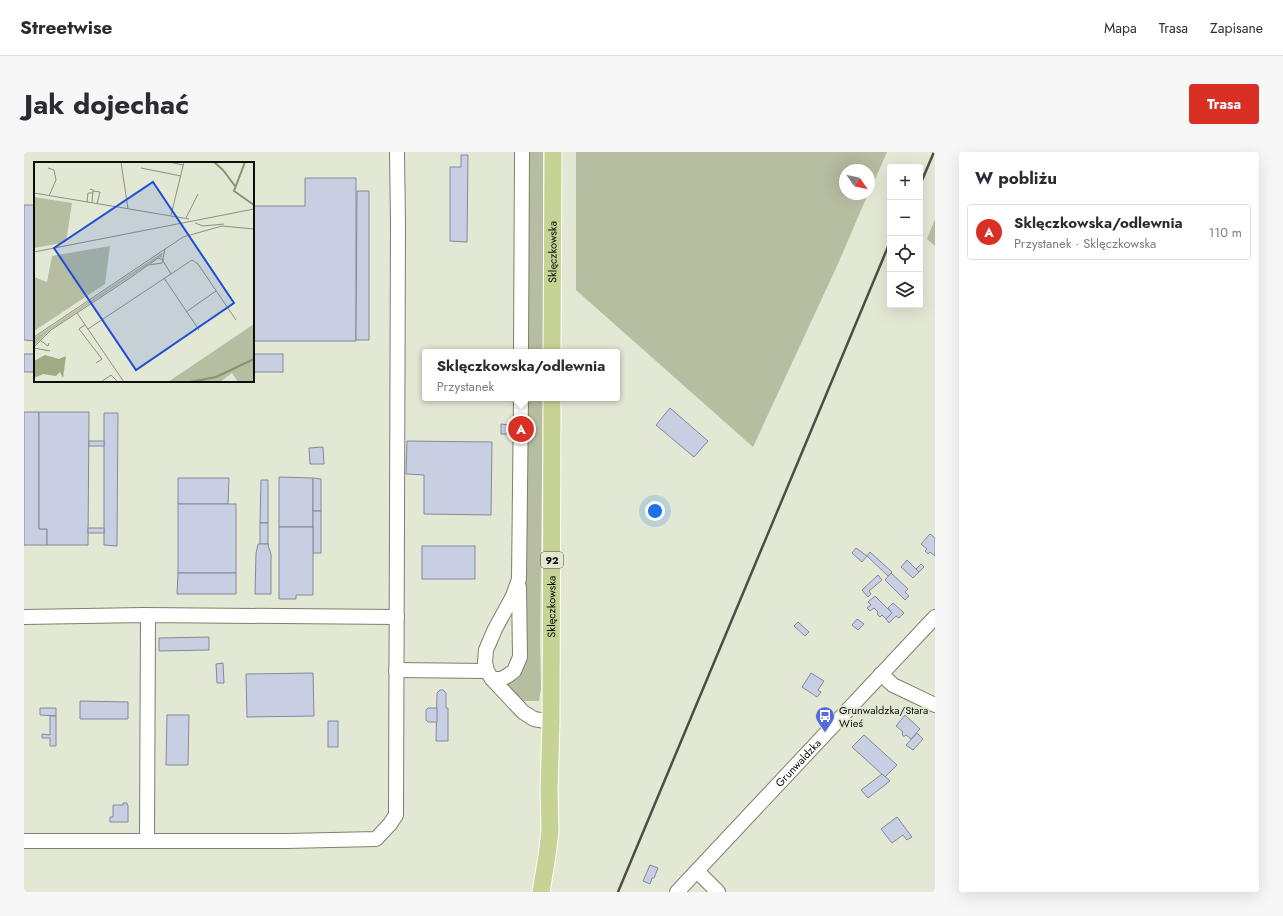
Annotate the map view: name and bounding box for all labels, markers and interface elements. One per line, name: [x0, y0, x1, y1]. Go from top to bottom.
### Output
text: Streetwise: [20, 14, 113, 41]
text: Mapa: [1104, 18, 1137, 38]
text: Trasa: [1159, 18, 1188, 38]
text: Zapisane: [1210, 18, 1263, 38]
text: Jak dojechać: [24, 84, 189, 125]
button: Trasa: [1189, 84, 1259, 124]
inset map: [34, 162, 254, 382]
north arrow: [839, 164, 875, 200]
map controls: [887, 164, 923, 308]
button: +: [887, 164, 923, 200]
text: W pobliżu: [975, 166, 1057, 190]
button: −: [887, 200, 923, 236]
text: Sklęczkowska/odlewnia: [1014, 212, 1183, 234]
street label: Sklęczkowska: [544, 221, 561, 283]
text: A: [984, 223, 994, 242]
text: 110 m: [1208, 223, 1242, 242]
text: Przystanek · Sklęczkowska: [1014, 234, 1156, 253]
button: locate: [887, 236, 923, 272]
button: layers: [887, 272, 923, 308]
popup: [422, 349, 620, 401]
text: Sklęczkowska/odlewnia: [437, 355, 605, 377]
text: Przystanek: [437, 377, 494, 396]
pin: A: [508, 414, 534, 444]
your location: [645, 501, 665, 521]
road number: 92: [541, 552, 563, 568]
street label: Sklęczkowska: [543, 576, 559, 638]
place label: Grunwaldzka/Stara Wieś: [839, 702, 928, 731]
bus stop icon: Grunwaldzka/Stara Wieś: [814, 705, 836, 733]
street label: Grunwaldzka: [772, 735, 825, 790]

